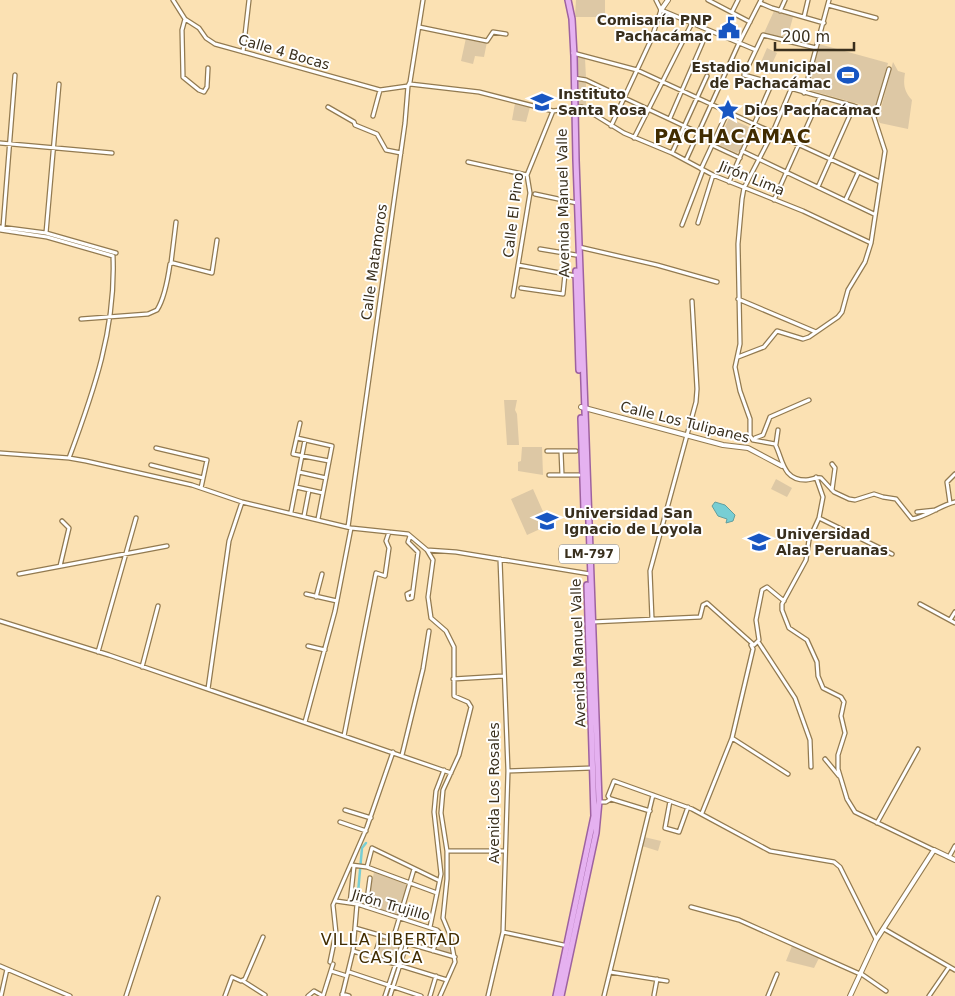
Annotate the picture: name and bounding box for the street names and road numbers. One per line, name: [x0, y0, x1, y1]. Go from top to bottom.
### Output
street label: Calle 4 Bocas: [236, 31, 332, 73]
street label: Avenida Manuel Valle: [554, 128, 572, 278]
street label: Jirón Lima: [716, 157, 787, 198]
street label: Calle El Pino: [500, 171, 526, 259]
street label: Calle Matamoros: [358, 203, 390, 321]
street label: Calle Los Tulipanes: [619, 398, 751, 446]
road number: LM-797: [559, 544, 619, 564]
street label: Avenida Manuel Valle: [567, 578, 589, 728]
street label: Avenida Los Rosales: [486, 722, 502, 864]
street label: Jirón Trujillo: [349, 886, 432, 924]

